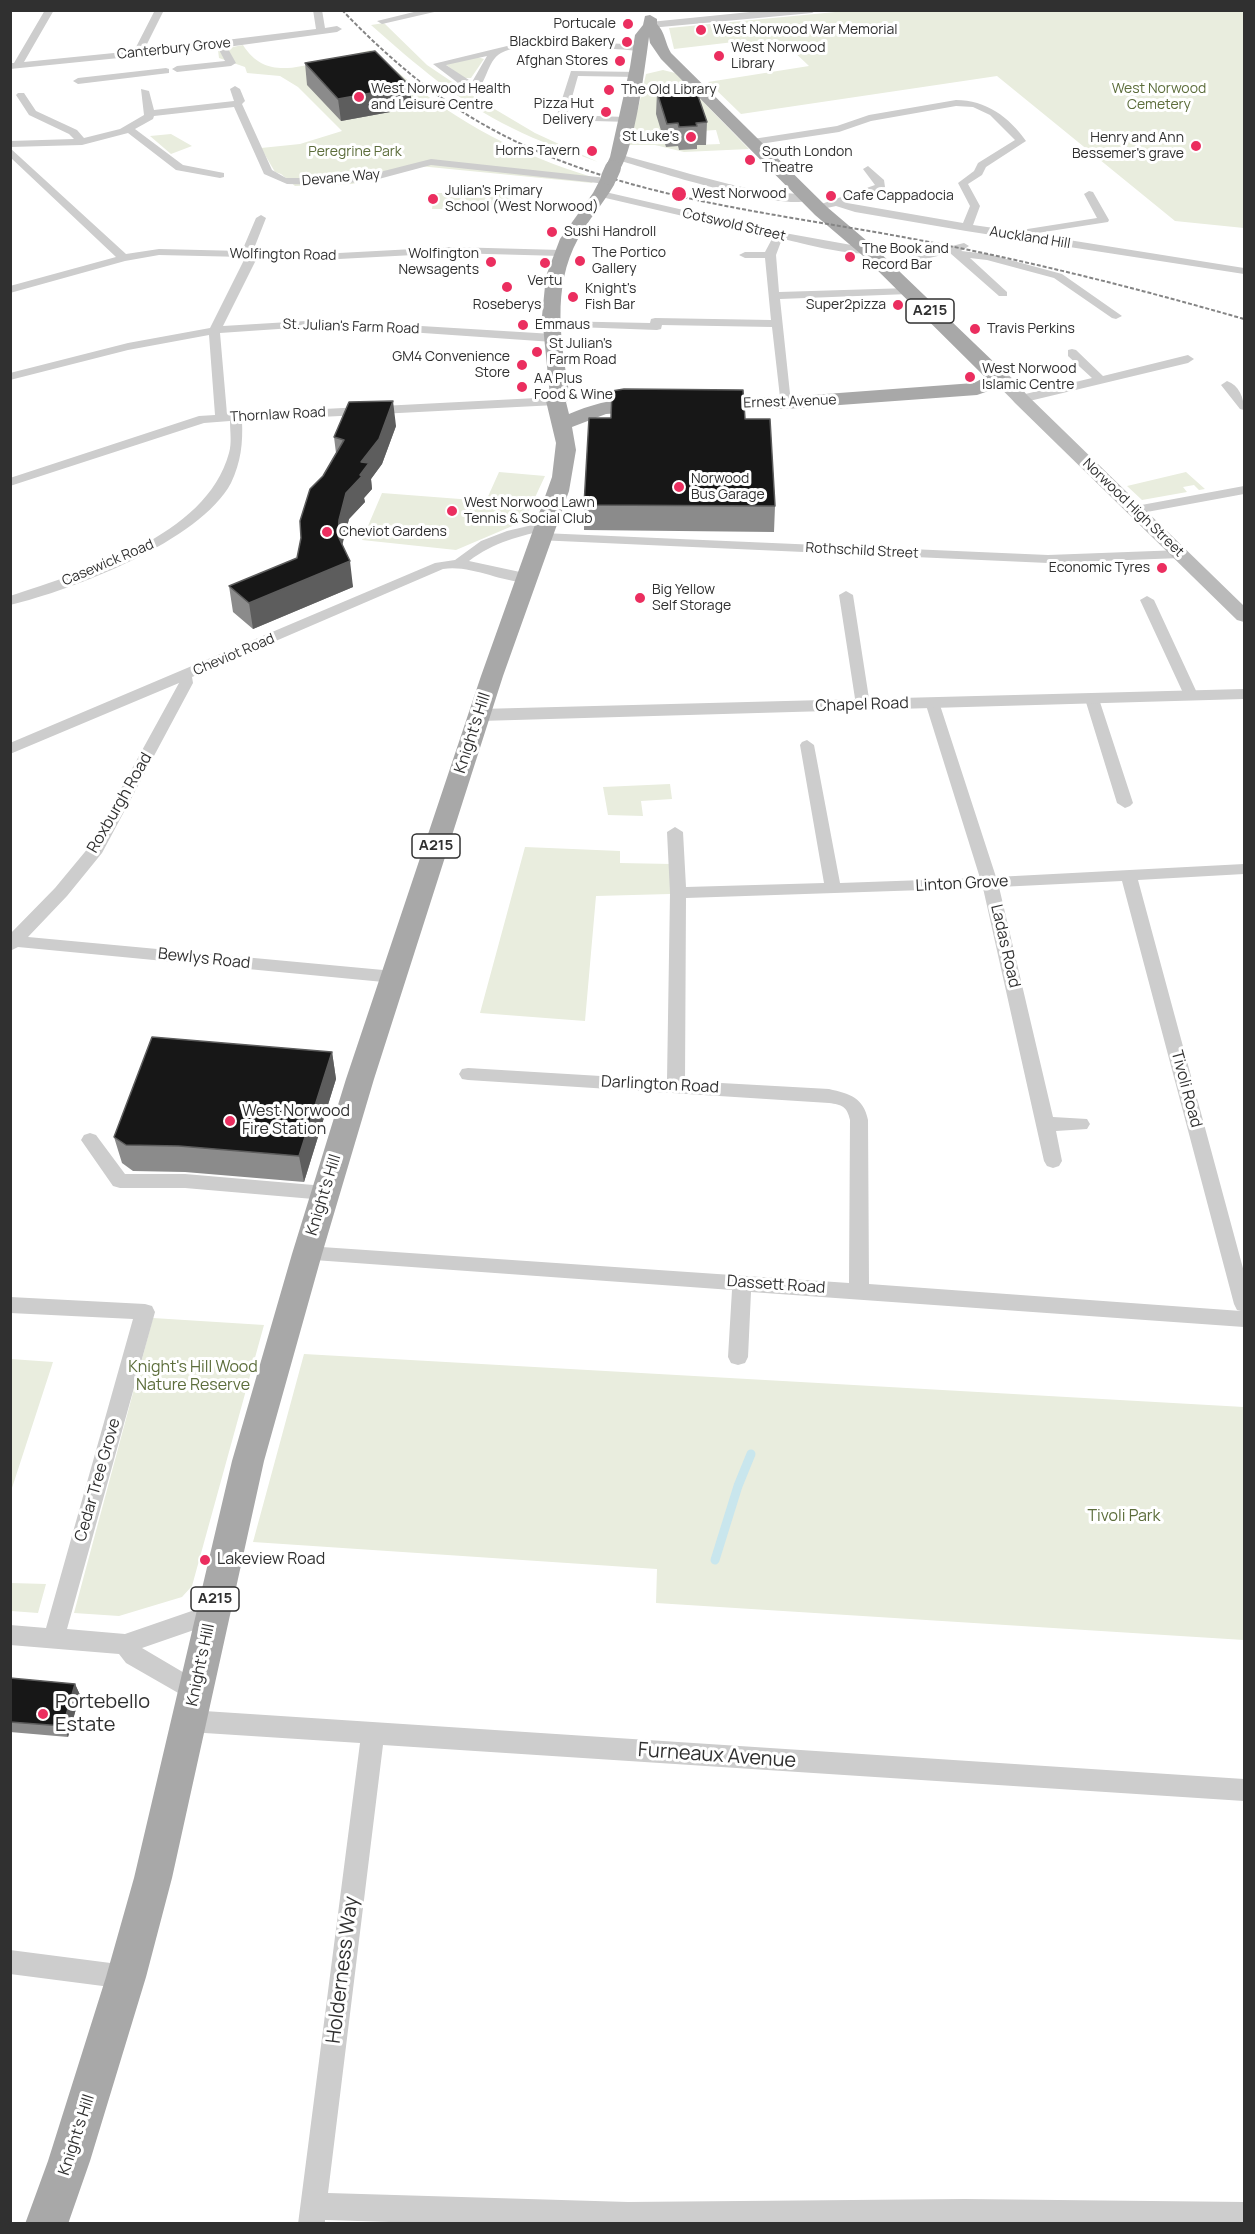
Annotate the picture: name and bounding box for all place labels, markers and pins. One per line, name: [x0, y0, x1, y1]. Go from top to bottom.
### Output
place label: Portucale: [553, 16, 616, 32]
marker: Portucale: [621, 17, 635, 31]
place label: West Norwood War Memorial: [713, 22, 898, 38]
marker: West Norwood War Memorial: [694, 23, 708, 37]
place label: Blackbird Bakery: [509, 34, 615, 50]
marker: Blackbird Bakery: [620, 35, 634, 49]
place label: West Norwood Library: [731, 40, 825, 72]
marker: West Norwood Library: [712, 49, 726, 63]
place label: Afghan Stores: [516, 53, 608, 69]
marker: Afghan Stores: [613, 54, 627, 68]
place label: West Norwood Health and Leisure Centre: [371, 81, 511, 114]
place label: The Old Library: [621, 82, 717, 98]
marker: The Old Library: [602, 83, 616, 97]
marker: West Norwood Health and Leisure Centre: [352, 90, 366, 104]
place label: Pizza Hut Delivery: [534, 96, 594, 128]
marker: Pizza Hut Delivery: [599, 105, 613, 119]
place label: St Luke's: [622, 129, 679, 145]
marker: St Luke's: [684, 130, 698, 144]
place label: Henry and Ann Bessemer's grave: [1072, 130, 1184, 162]
marker: Henry and Ann Bessemer's grave: [1189, 139, 1203, 153]
place label: Horns Tavern: [495, 143, 580, 159]
marker: Horns Tavern: [585, 144, 599, 158]
place label: South London Theatre: [762, 144, 853, 176]
marker: South London Theatre: [743, 153, 757, 167]
place label: Julian's Primary School (West Norwood): [445, 183, 599, 216]
marker: West Norwood: [670, 185, 688, 203]
place label: West Norwood: [692, 186, 786, 202]
place label: Cafe Cappadocia: [843, 188, 954, 204]
marker: Cafe Cappadocia: [824, 189, 838, 203]
marker: Julian's Primary School (West Norwood): [426, 192, 440, 206]
place label: Sushi Handroll: [564, 224, 656, 240]
marker: Sushi Handroll: [545, 225, 559, 239]
place label: The Book and Record Bar: [862, 241, 949, 274]
place label: The Portico Gallery: [592, 245, 666, 278]
place label: Wolfington Newsagents: [398, 246, 479, 278]
marker: The Book and Record Bar: [843, 250, 857, 264]
marker: The Portico Gallery: [573, 254, 587, 268]
marker: Wolfington Newsagents: [484, 255, 498, 269]
marker: Vertu: [538, 256, 552, 270]
place label: Vertu: [528, 273, 562, 289]
marker: Roseberys: [500, 280, 514, 294]
place label: Knight's Fish Bar: [585, 281, 636, 314]
marker: Knight's Fish Bar: [566, 290, 580, 304]
place label: Roseberys: [473, 297, 541, 313]
place label: Super2pizza: [806, 297, 886, 313]
marker: Super2pizza: [891, 298, 905, 312]
place label: Emmaus: [535, 317, 590, 333]
marker: Emmaus: [516, 318, 530, 332]
place label: Travis Perkins: [987, 321, 1075, 337]
marker: Travis Perkins: [968, 322, 982, 336]
place label: St Julian's Farm Road: [549, 336, 616, 368]
marker: St Julian's Farm Road: [530, 345, 544, 359]
place label: GM4 Convenience Store: [392, 349, 510, 382]
marker: GM4 Convenience Store: [515, 358, 529, 372]
place label: West Norwood Islamic Centre: [982, 361, 1076, 394]
marker: West Norwood Islamic Centre: [963, 370, 977, 384]
place label: AA Plus Food & Wine: [534, 371, 613, 404]
marker: AA Plus Food & Wine: [515, 380, 529, 394]
place label: Norwood Bus Garage: [691, 471, 765, 503]
marker: Norwood Bus Garage: [672, 480, 686, 494]
place label: West Norwood Lawn Tennis & Social Club: [464, 495, 595, 528]
marker: West Norwood Lawn Tennis & Social Club: [445, 504, 459, 518]
place label: Cheviot Gardens: [339, 524, 447, 540]
marker: Cheviot Gardens: [320, 525, 334, 539]
place label: Economic Tyres: [1049, 560, 1150, 576]
marker: Economic Tyres: [1155, 561, 1169, 575]
place label: Big Yellow Self Storage: [652, 582, 731, 614]
marker: Big Yellow Self Storage: [633, 591, 647, 605]
place label: West Norwood Fire Station: [242, 1102, 350, 1140]
marker: West Norwood Fire Station: [223, 1114, 237, 1128]
place label: Lakeview Road: [217, 1550, 325, 1570]
marker: Lakeview Road: [198, 1553, 212, 1567]
place label: Portebello Estate: [55, 1690, 150, 1737]
marker: Portebello Estate: [36, 1707, 50, 1721]

